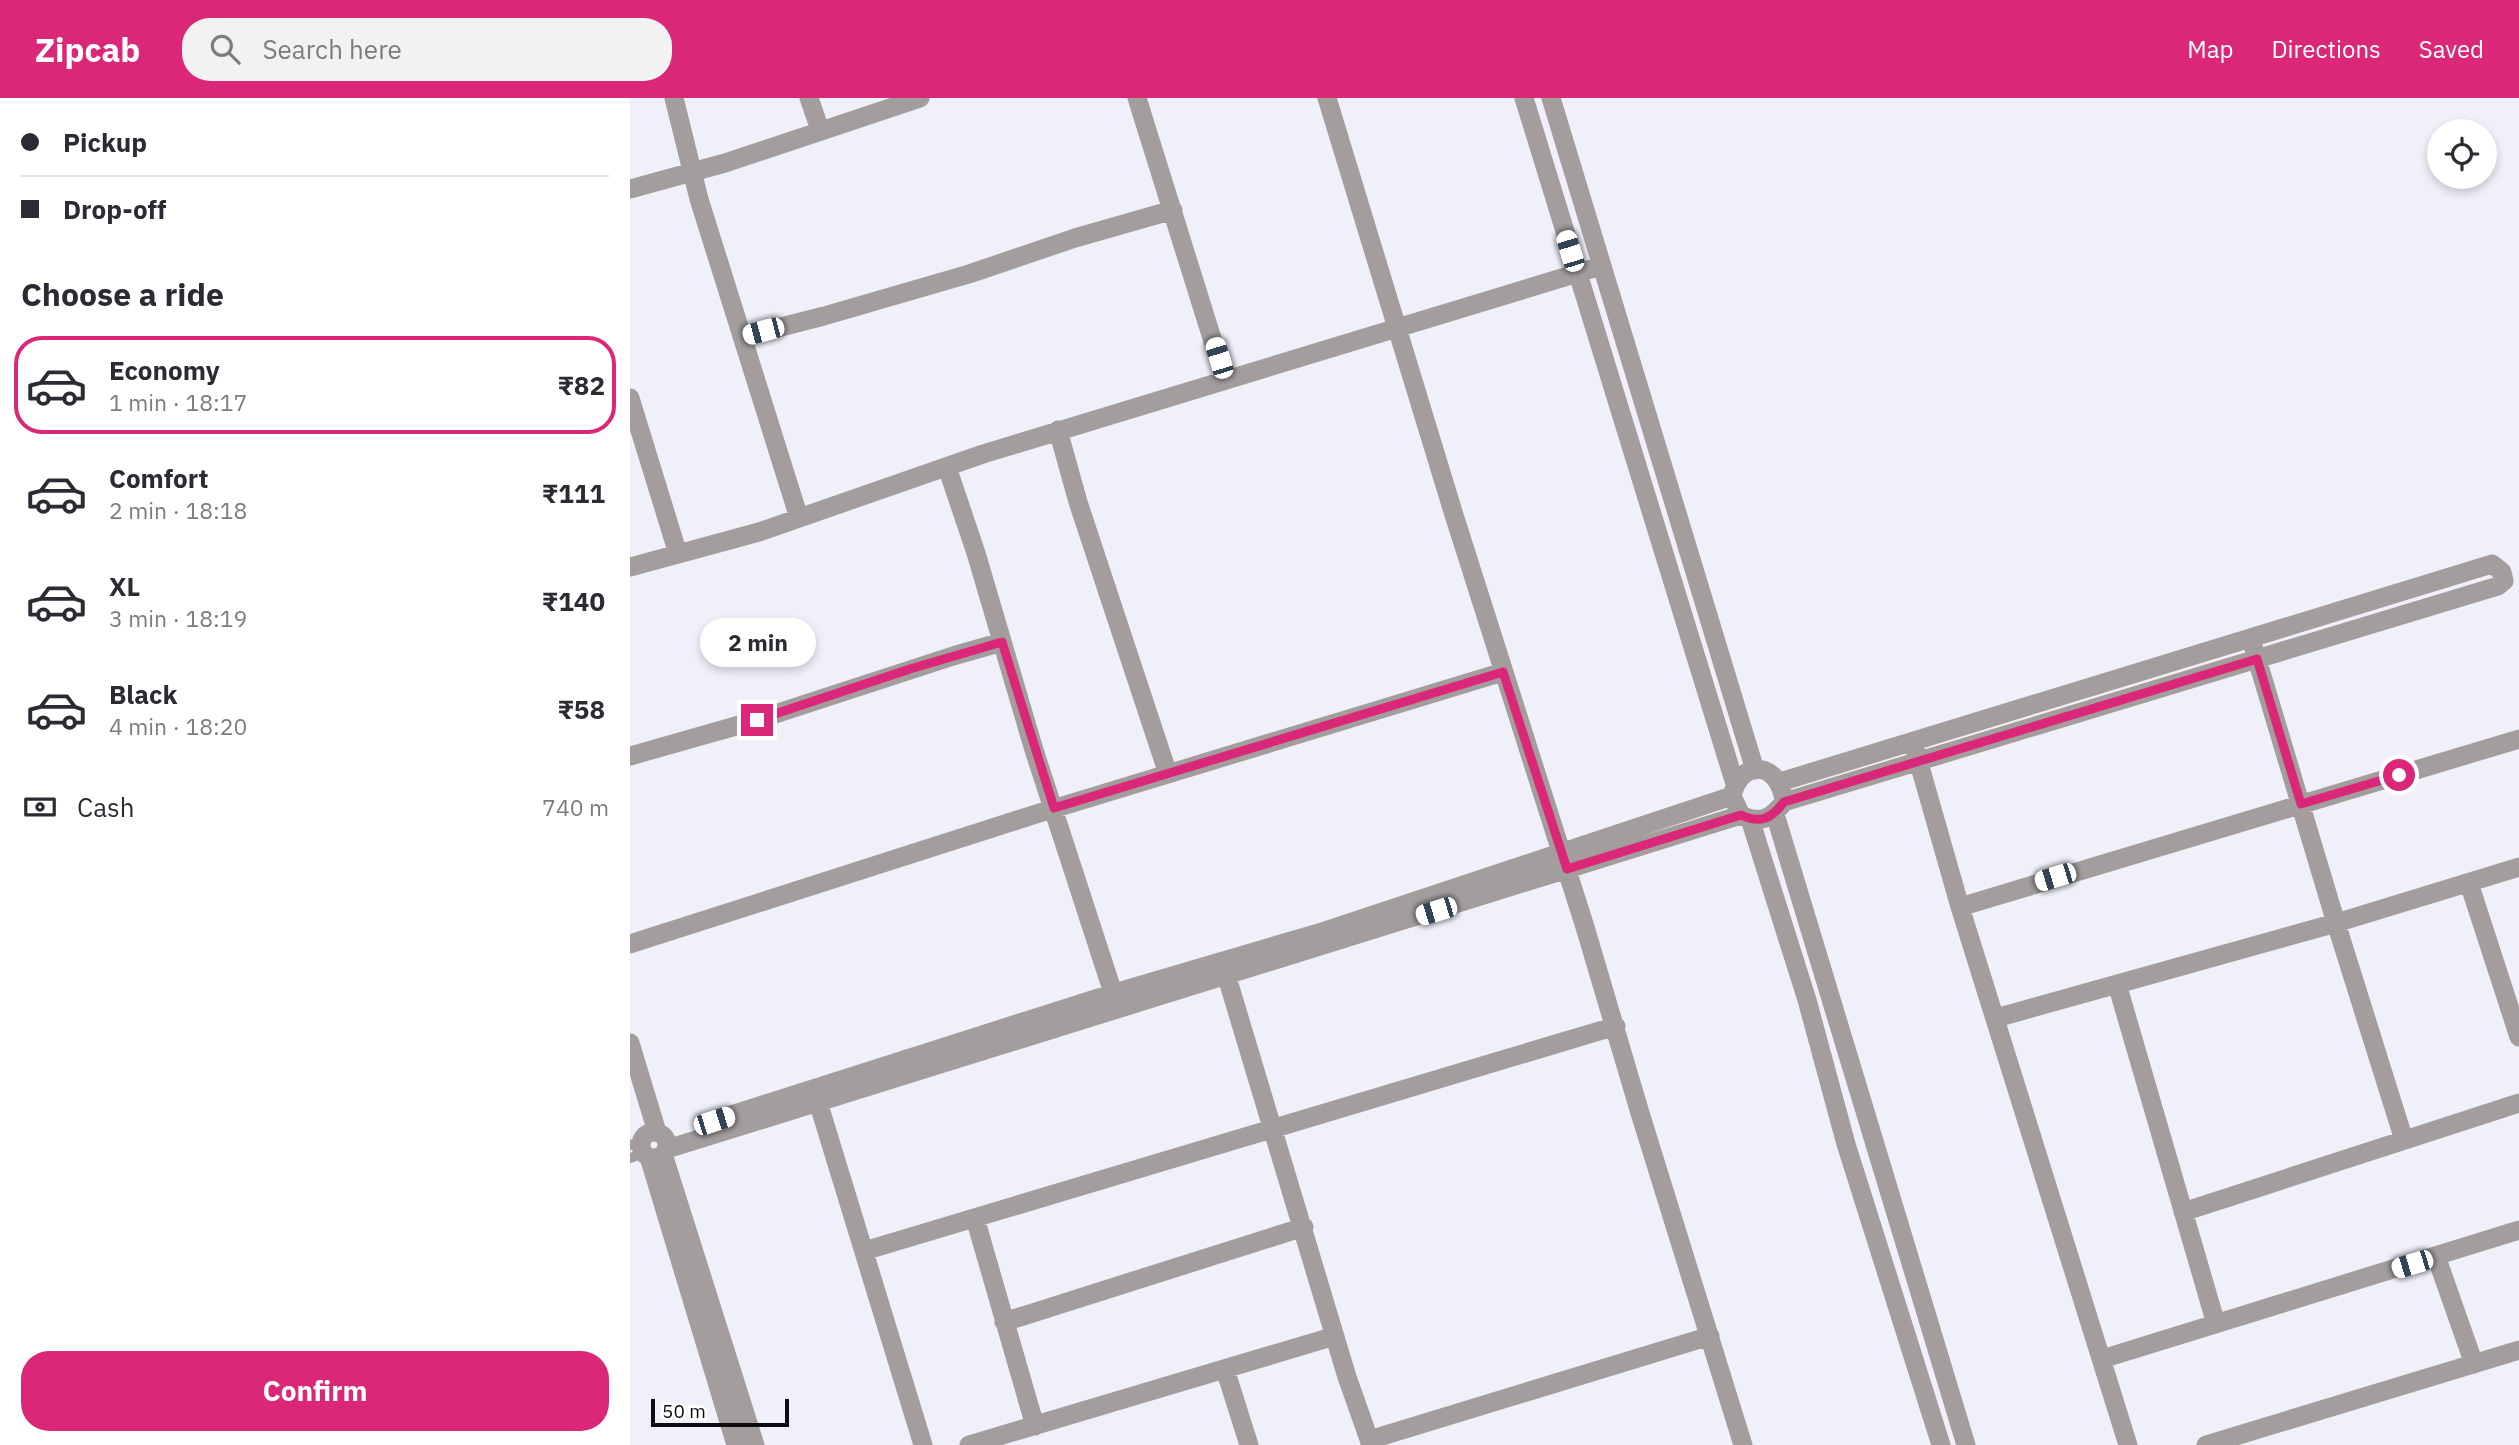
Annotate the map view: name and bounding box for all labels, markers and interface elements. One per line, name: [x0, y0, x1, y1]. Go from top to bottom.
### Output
search box: [182, 18, 672, 81]
text: Zipcab: [35, 28, 140, 71]
icon: search: [206, 30, 244, 68]
text: Search here: [262, 32, 402, 66]
text: Map: [2187, 33, 2233, 65]
text: Directions: [2271, 33, 2381, 65]
text: Saved: [2419, 33, 2484, 65]
map controls: [2427, 119, 2497, 189]
button: locate: [2427, 119, 2497, 189]
text: Pickup: [63, 125, 147, 159]
text: Drop-off: [63, 192, 166, 226]
car: [1554, 228, 1587, 274]
text: Choose a ride: [21, 273, 224, 315]
car: [740, 315, 787, 347]
car: [1203, 335, 1236, 381]
text: Economy: [109, 353, 220, 387]
icon: car: [25, 354, 88, 417]
text: ₹82: [557, 368, 605, 402]
text: 1 min · 18:17: [109, 387, 247, 417]
text: Comfort: [109, 461, 208, 495]
icon: car: [25, 462, 88, 525]
text: ₹111: [542, 476, 605, 510]
text: 2 min · 18:18: [109, 495, 247, 525]
text: XL: [109, 569, 140, 603]
icon: car: [25, 570, 88, 633]
text: ₹140: [542, 584, 605, 618]
text: 3 min · 18:19: [109, 603, 247, 633]
callout: 2 min: [699, 618, 815, 668]
text: 2 min: [728, 627, 788, 657]
text: Black: [109, 677, 177, 711]
icon: car: [25, 678, 88, 741]
text: ₹58: [557, 692, 605, 726]
route end: [741, 704, 773, 736]
text: 4 min · 18:20: [109, 711, 247, 741]
route start: [2383, 759, 2415, 791]
icon: cash: [21, 788, 59, 826]
text: Cash: [77, 790, 134, 824]
text: 740 m: [542, 792, 609, 822]
car: [2032, 861, 2079, 893]
car: [1413, 895, 1460, 927]
car: [691, 1105, 738, 1137]
car: [2389, 1248, 2436, 1280]
button: Confirm: [21, 1351, 609, 1431]
scale bar: [651, 1396, 789, 1428]
text: 50 m: [662, 1399, 706, 1423]

